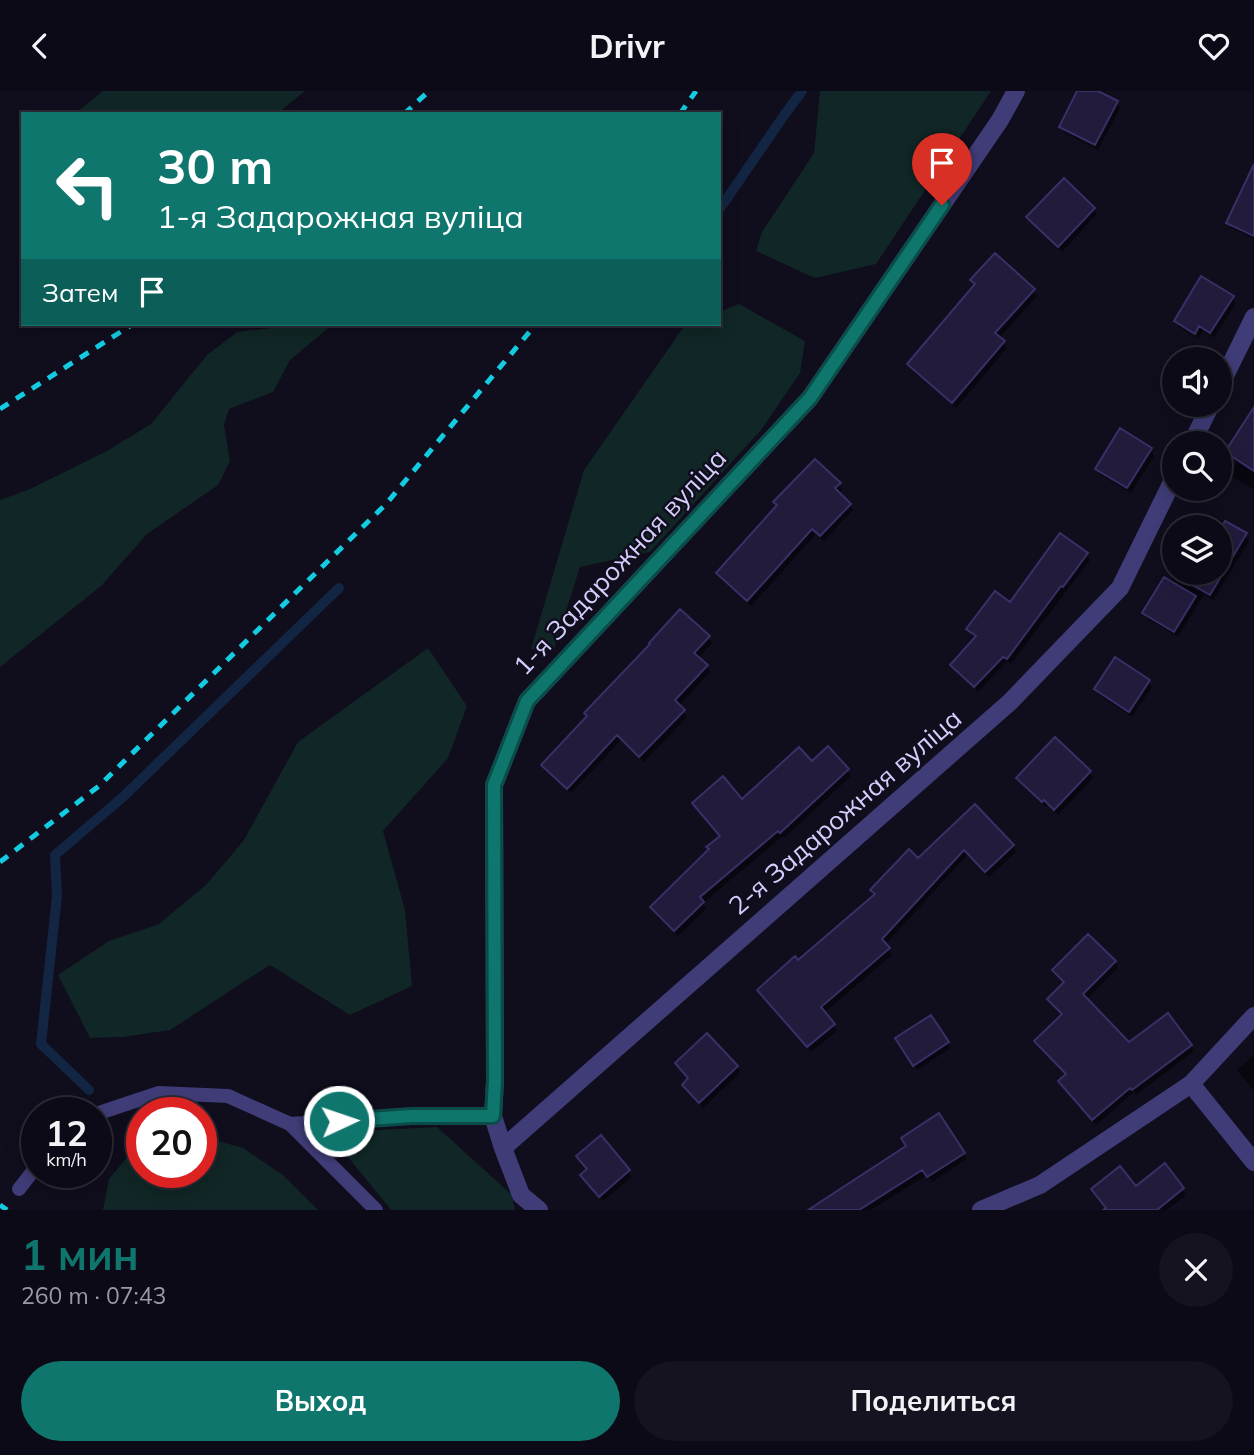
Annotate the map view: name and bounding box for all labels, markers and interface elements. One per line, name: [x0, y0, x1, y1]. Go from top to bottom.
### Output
text: Drivr: [589, 26, 665, 66]
icon: back: [21, 27, 59, 65]
icon: heart: [1195, 27, 1233, 65]
pin: [912, 133, 972, 205]
text: 30 m: [157, 135, 273, 196]
icon: left: [42, 140, 133, 231]
icon: arrive: [923, 144, 961, 182]
text: 1-я Задарожная вуліца: [157, 196, 524, 236]
icon: arrive: [133, 273, 171, 311]
text: Затем: [42, 276, 119, 309]
map controls: [1162, 347, 1232, 585]
button: sound: [1162, 347, 1232, 417]
button: search: [1162, 431, 1232, 501]
street label: 1-я Задарожная вуліца: [506, 441, 733, 682]
button: layers: [1162, 515, 1232, 585]
street label: 2-я Задарожная вуліца: [721, 701, 968, 922]
position arrow: [302, 1084, 376, 1158]
speed limit sign: 20: [126, 1097, 217, 1188]
text: 12: [45, 1111, 88, 1155]
text: km/h: [46, 1148, 87, 1171]
text: 1 мин: [21, 1228, 139, 1281]
button: close: [1159, 1233, 1233, 1307]
text: 260 m · 07:43: [21, 1281, 166, 1310]
button: Выход: [21, 1361, 620, 1441]
button: Поделиться: [634, 1361, 1233, 1441]

